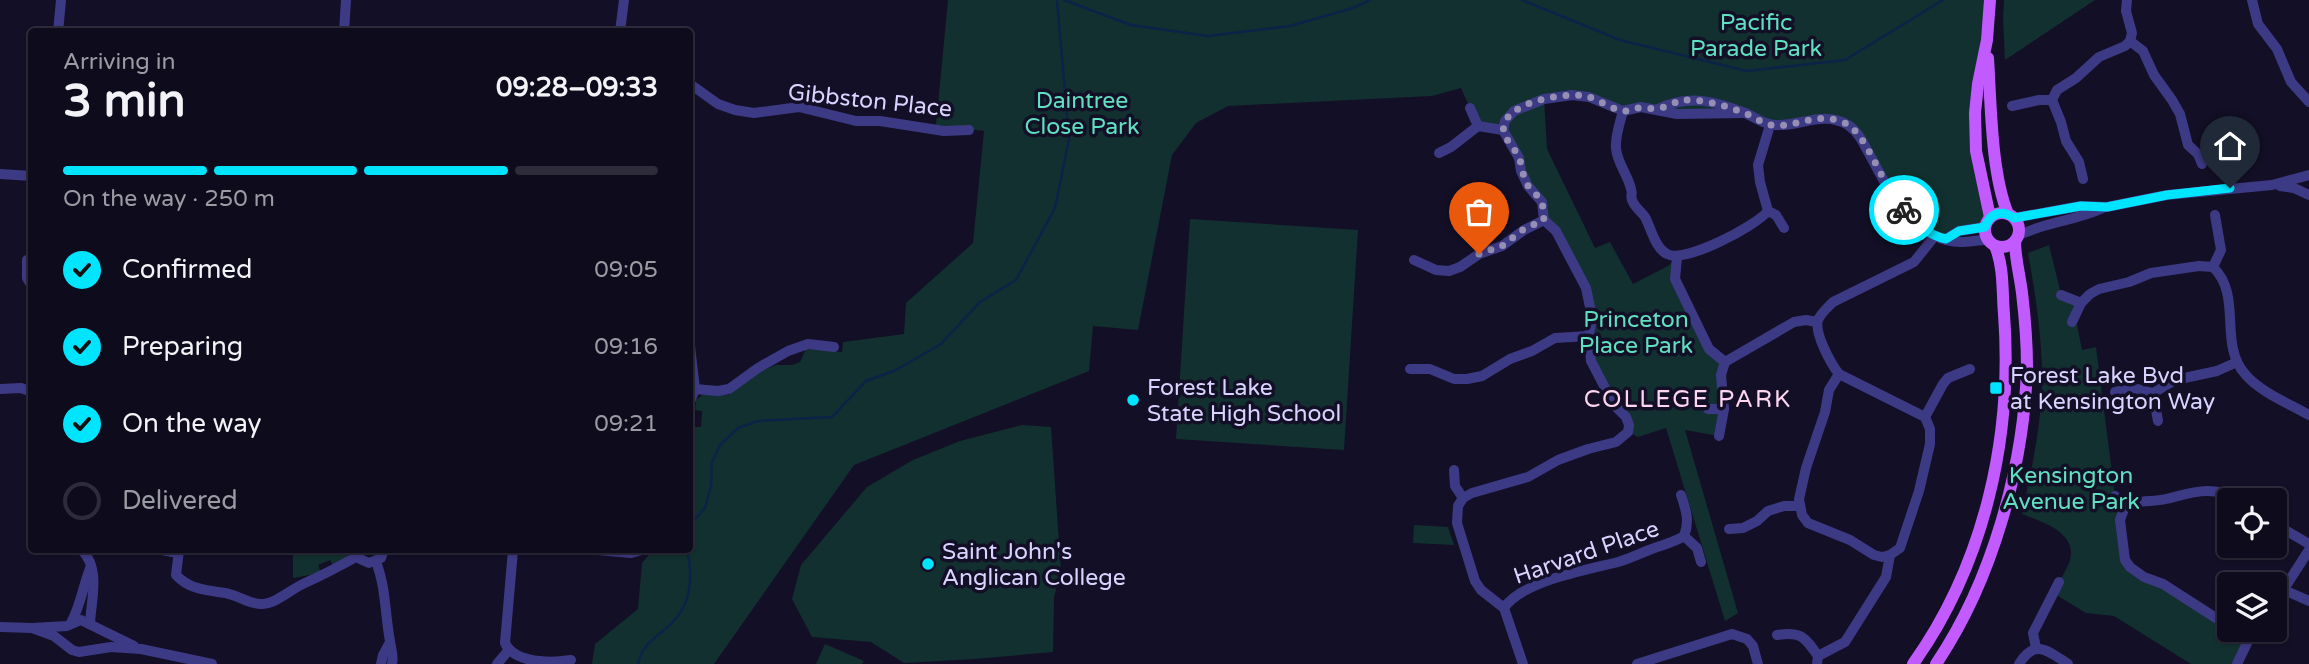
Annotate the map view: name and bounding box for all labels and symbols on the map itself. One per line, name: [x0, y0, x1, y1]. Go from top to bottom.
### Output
park label: Pacific Parade Park: [1690, 9, 1822, 63]
street label: Gibbston Place: [786, 78, 953, 124]
park label: Daintree Close Park: [1025, 87, 1139, 141]
pin: [2200, 116, 2260, 188]
courier: [1869, 175, 1939, 245]
pin: [1449, 182, 1509, 254]
park label: Princeton Place Park: [1579, 306, 1693, 360]
place label: Forest Lake Bvd at Kensington Way: [2010, 362, 2215, 416]
place label: Forest Lake State High School: [1147, 374, 1341, 428]
marker: Forest Lake Bvd at Kensington Way: [1988, 380, 2004, 396]
district label: COLLEGE PARK: [1584, 385, 1792, 414]
marker: Forest Lake State High School: [1125, 392, 1141, 408]
park label: Kensington Avenue Park: [2002, 462, 2140, 516]
street label: Harvard Place: [1510, 515, 1663, 591]
place label: Saint John's Anglican College: [942, 538, 1126, 592]
marker: Saint John's Anglican College: [920, 556, 936, 572]

